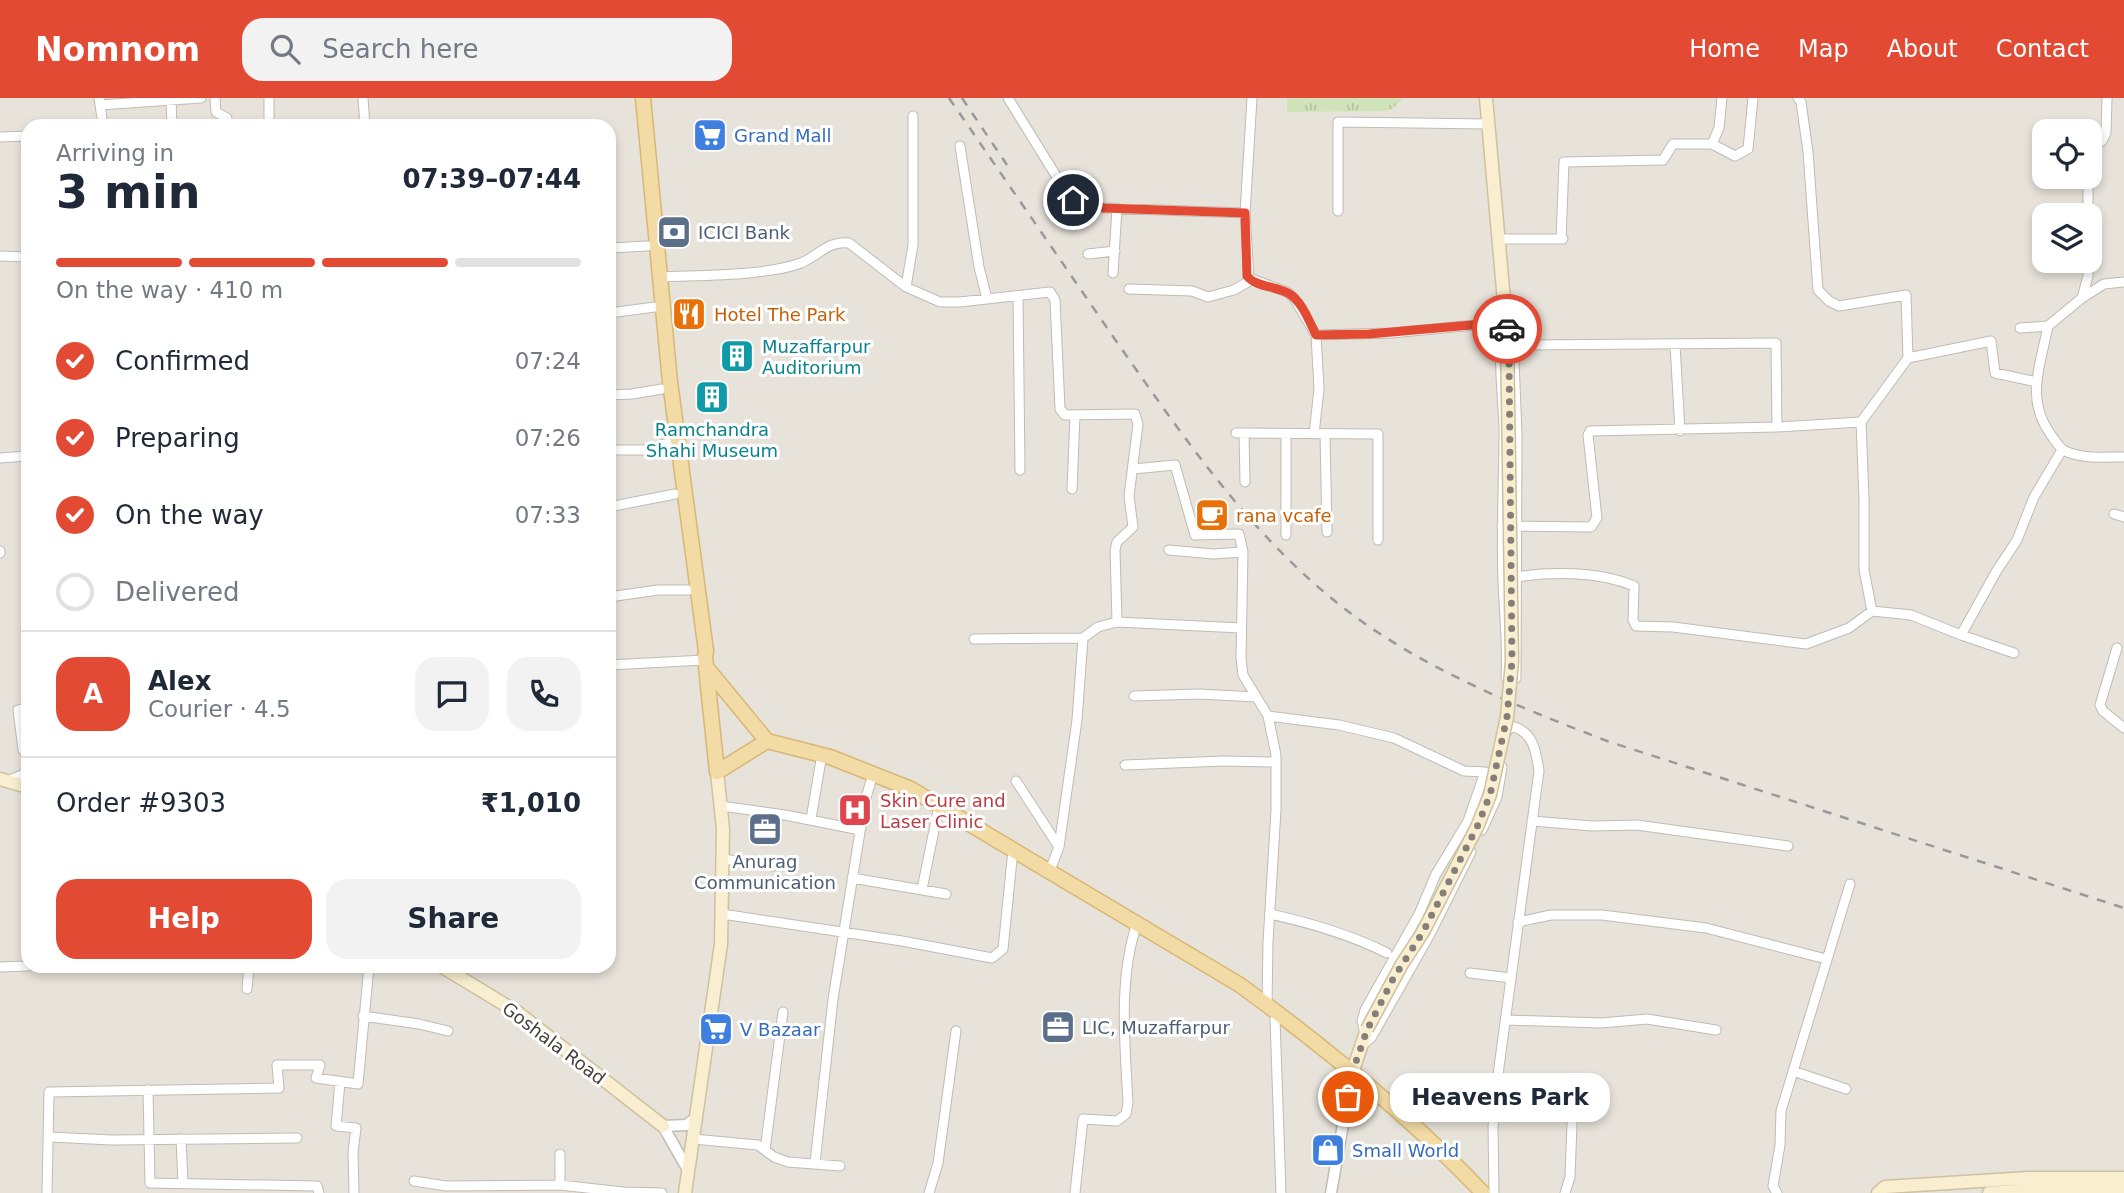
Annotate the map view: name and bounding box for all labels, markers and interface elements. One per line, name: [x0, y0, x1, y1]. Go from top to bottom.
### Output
search box: [242, 18, 732, 81]
text: Nomnom: [35, 30, 200, 69]
icon: search: [266, 30, 304, 68]
text: Search here: [322, 34, 478, 64]
text: Home: [1689, 35, 1760, 63]
text: Map: [1798, 35, 1849, 63]
text: About: [1887, 35, 1958, 63]
text: Contact: [1996, 35, 2089, 63]
supermarket icon: Grand Mall: [691, 116, 729, 154]
map controls: [2032, 119, 2102, 273]
button: locate: [2032, 119, 2102, 189]
place label: Grand Mall: [734, 125, 832, 146]
text: Arriving in: [56, 140, 174, 166]
text: 07:39–07:44: [402, 164, 581, 194]
text: 3 min: [56, 165, 200, 219]
pin: [1043, 170, 1103, 230]
icon: home: [1054, 181, 1092, 219]
button: layers: [2032, 203, 2102, 273]
bank icon: ICICI Bank: [655, 213, 693, 251]
place label: ICICI Bank: [698, 222, 791, 243]
text: On the way · 410 m: [56, 277, 283, 303]
courier: [1472, 294, 1542, 364]
restaurant icon: Hotel The Park: [670, 295, 708, 333]
place label: Hotel The Park: [714, 304, 846, 325]
icon: car: [1488, 310, 1526, 348]
place label: Muzaffarpur Auditorium: [762, 336, 871, 378]
building icon: Muzaffarpur Auditorium: [718, 337, 756, 375]
icon: check: [56, 342, 94, 380]
text: Confirmed: [115, 346, 250, 376]
text: 07:24: [515, 348, 581, 374]
building icon: Ramchandra Shahi Museum: [693, 378, 731, 416]
icon: check: [56, 419, 94, 457]
place label: Ramchandra Shahi Museum: [646, 419, 778, 461]
text: Preparing: [115, 423, 240, 453]
text: 07:26: [515, 425, 581, 451]
icon: check: [56, 496, 94, 534]
cafe icon: rana vcafe: [1193, 496, 1231, 534]
text: On the way: [115, 500, 264, 530]
text: 07:33: [515, 502, 581, 528]
place label: rana vcafe: [1236, 505, 1332, 526]
text: Delivered: [115, 577, 239, 607]
button: chat: [415, 657, 489, 731]
button: phone: [507, 657, 581, 731]
text: Alex: [148, 666, 211, 696]
text: A: [83, 679, 103, 709]
text: Courier · 4.5: [148, 696, 291, 722]
text: Order #9303: [56, 788, 226, 818]
text: ₹1,010: [481, 788, 581, 818]
place label: Skin Cure and Laser Clinic: [880, 790, 1006, 832]
hospital icon: Skin Cure and Laser Clinic: [836, 791, 874, 829]
office icon: Anurag Communication: [746, 810, 784, 848]
place label: Anurag Communication: [694, 851, 836, 893]
button: Help: [56, 879, 312, 959]
button: Share: [326, 879, 581, 959]
street label: Goshala Road: [498, 997, 610, 1089]
office icon: LIC, Muzaffarpur: [1039, 1008, 1077, 1046]
supermarket icon: V Bazaar: [697, 1010, 735, 1048]
place label: LIC, Muzaffarpur: [1082, 1017, 1230, 1038]
place label: V Bazaar: [740, 1019, 821, 1040]
pin: [1318, 1067, 1378, 1127]
callout: Heavens Park: [1390, 1072, 1610, 1122]
icon: bag: [1329, 1078, 1367, 1116]
text: Heavens Park: [1411, 1084, 1589, 1110]
shop icon: Small World: [1309, 1131, 1347, 1169]
place label: Small World: [1352, 1140, 1459, 1161]

